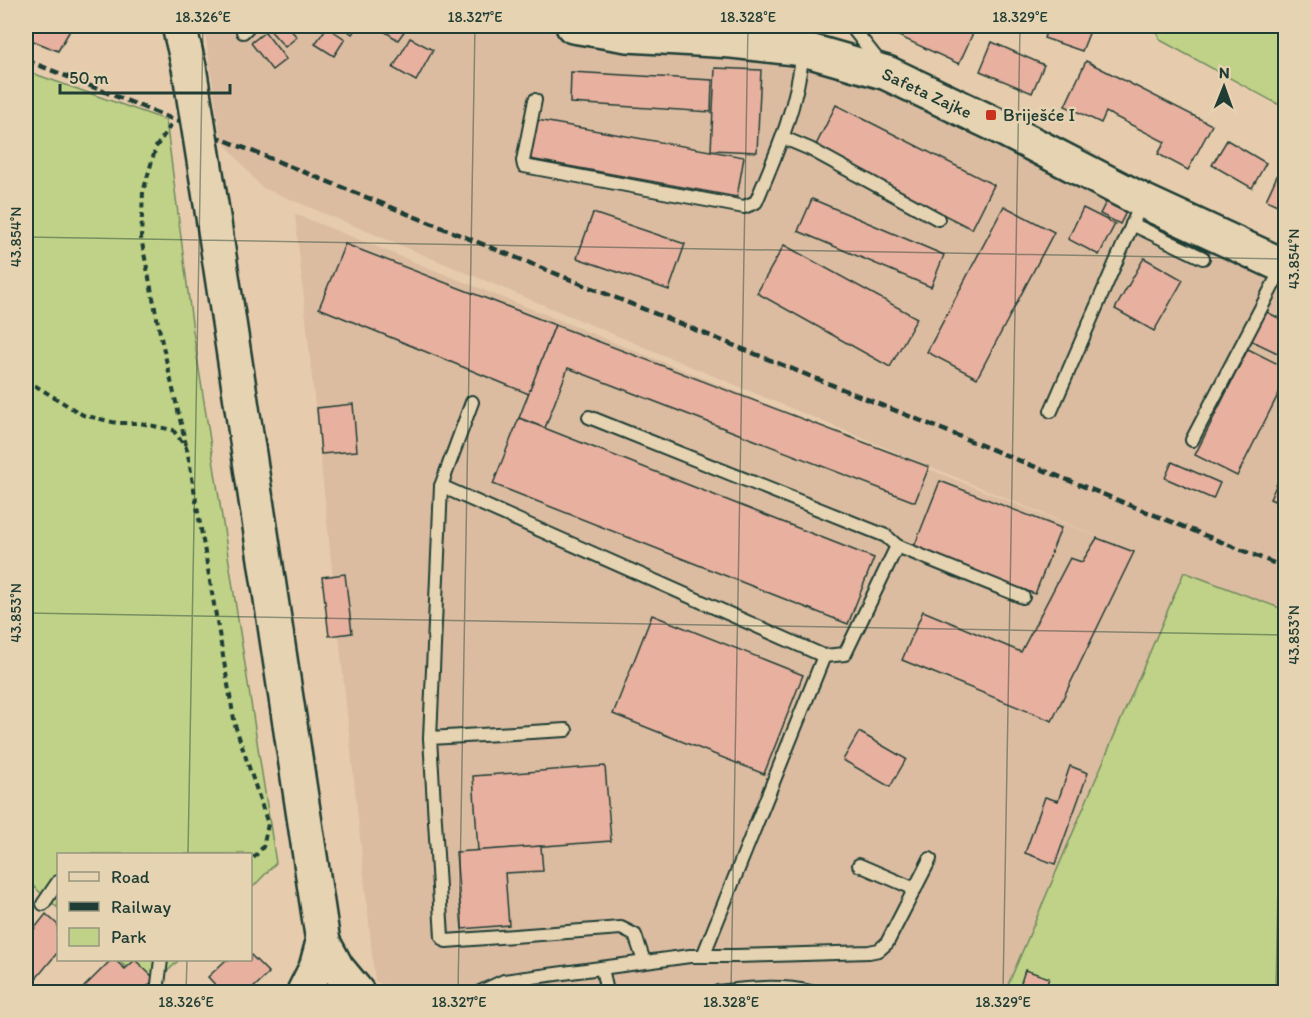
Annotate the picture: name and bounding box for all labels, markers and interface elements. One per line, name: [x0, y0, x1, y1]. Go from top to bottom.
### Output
text: 18.326°E: [175, 8, 231, 26]
text: 18.327°E: [447, 8, 503, 26]
text: 18.328°E: [720, 8, 776, 26]
text: 18.329°E: [992, 8, 1048, 26]
scale bar: [60, 57, 230, 95]
north arrow: [1194, 57, 1254, 117]
street label: Safeta Zajke: [879, 63, 975, 123]
text: N: [1219, 63, 1230, 82]
text: 50 m: [69, 67, 109, 89]
place label: Briješće I: [1003, 104, 1075, 126]
marker: Briješće I: [984, 108, 998, 122]
text: 43.854°N: [7, 207, 25, 267]
text: 43.854°N: [1285, 229, 1303, 289]
text: 43.853°N: [7, 583, 25, 643]
text: 43.853°N: [1285, 605, 1303, 665]
legend: [57, 853, 252, 961]
text: Road: [111, 866, 150, 888]
text: Railway: [111, 896, 172, 918]
text: Park: [111, 926, 146, 948]
text: 18.326°E: [158, 993, 214, 1011]
text: 18.327°E: [431, 993, 487, 1011]
text: 18.328°E: [703, 993, 759, 1011]
text: 18.329°E: [975, 993, 1031, 1011]

